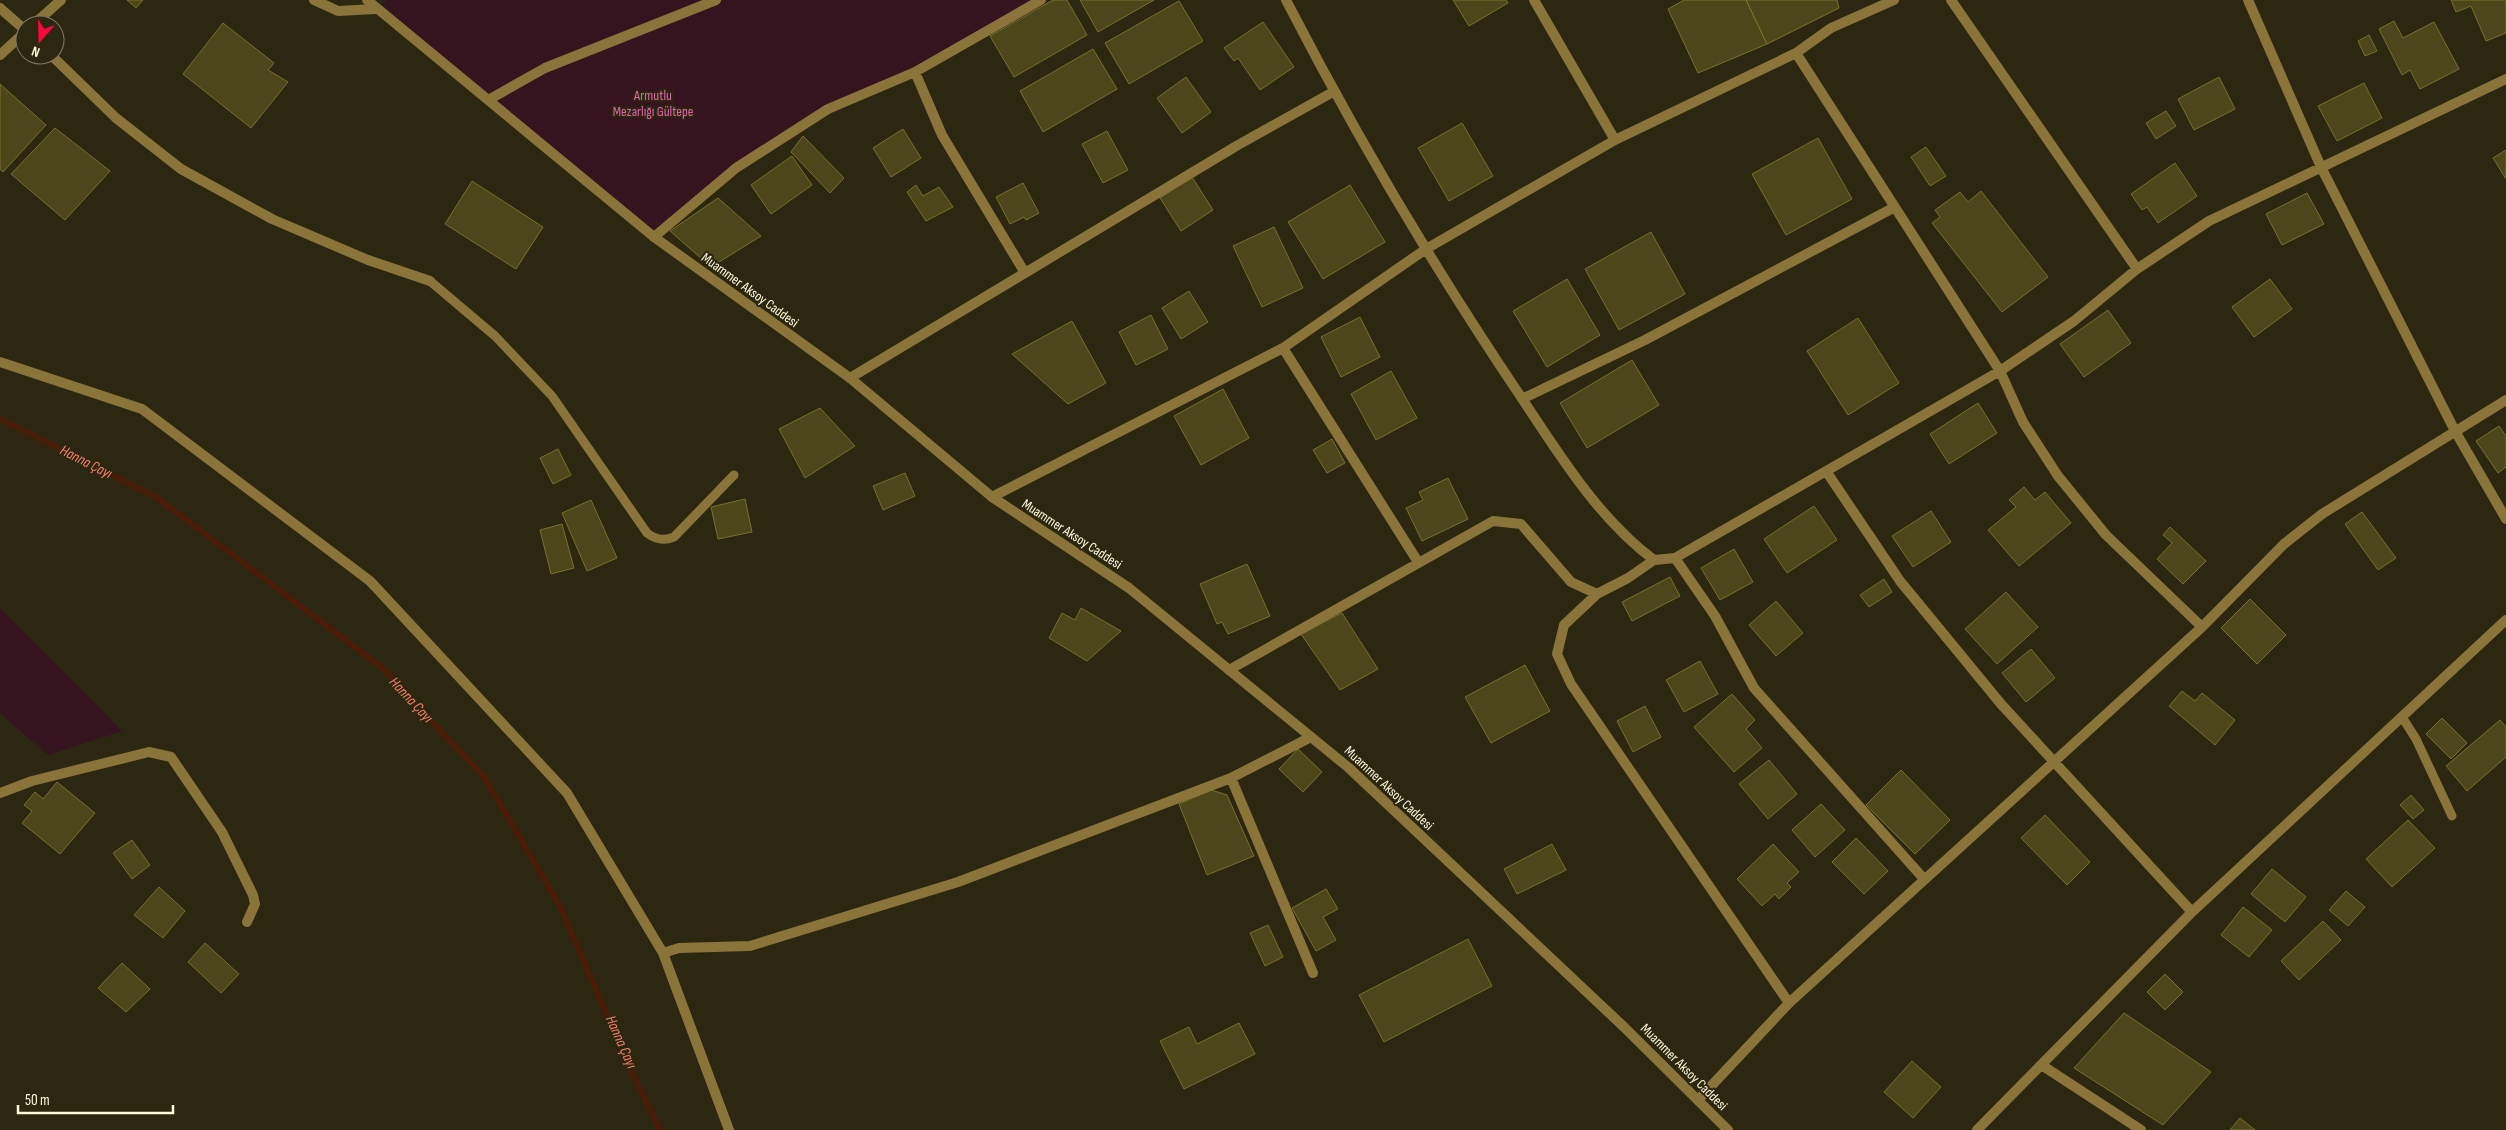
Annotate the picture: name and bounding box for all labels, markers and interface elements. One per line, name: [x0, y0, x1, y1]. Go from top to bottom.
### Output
north arrow: [15, 15, 65, 65]
text: N: [29, 42, 42, 61]
park label: Armutlu Mezarlığı Gültepe: [613, 87, 693, 120]
street label: Muammer Aksoy Caddesi: [698, 249, 802, 331]
water label: Hanna Çayı: [57, 441, 116, 483]
street label: Muammer Aksoy Caddesi: [1019, 495, 1125, 573]
water label: Hanna Çayı: [385, 673, 437, 727]
street label: Muammer Aksoy Caddesi: [1341, 742, 1437, 834]
water label: Hanna Çayı: [601, 1013, 641, 1072]
street label: Muammer Aksoy Caddesi: [1637, 1020, 1731, 1114]
scale bar: [18, 1082, 172, 1114]
text: 50 m: [25, 1091, 50, 1110]

